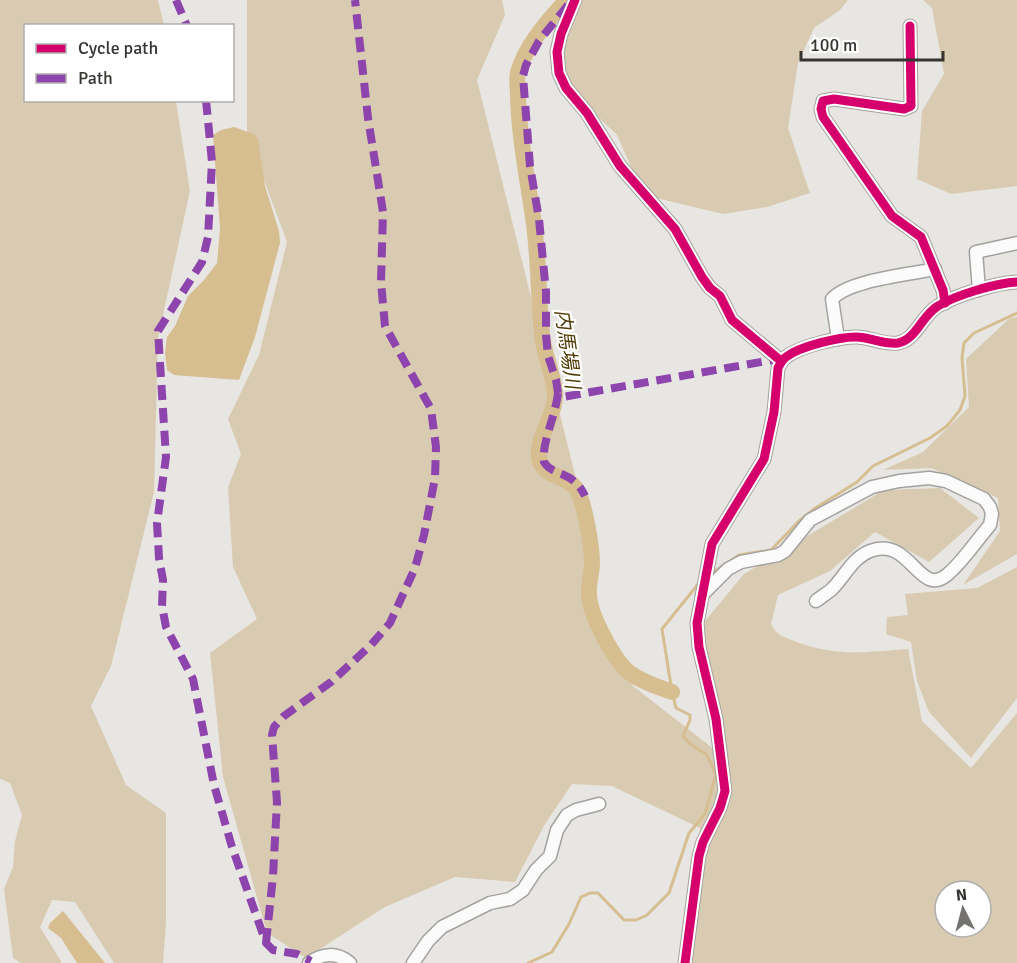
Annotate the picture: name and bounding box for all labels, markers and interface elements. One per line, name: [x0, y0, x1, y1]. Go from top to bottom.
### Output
legend: [24, 24, 234, 102]
scale bar: [801, 24, 944, 62]
text: 100 m: [810, 34, 857, 56]
text: Cycle path: [78, 37, 158, 59]
text: Path: [78, 67, 113, 89]
water label: 内馬場川: [550, 308, 586, 392]
north arrow: [933, 879, 993, 939]
text: N: [955, 885, 968, 906]

